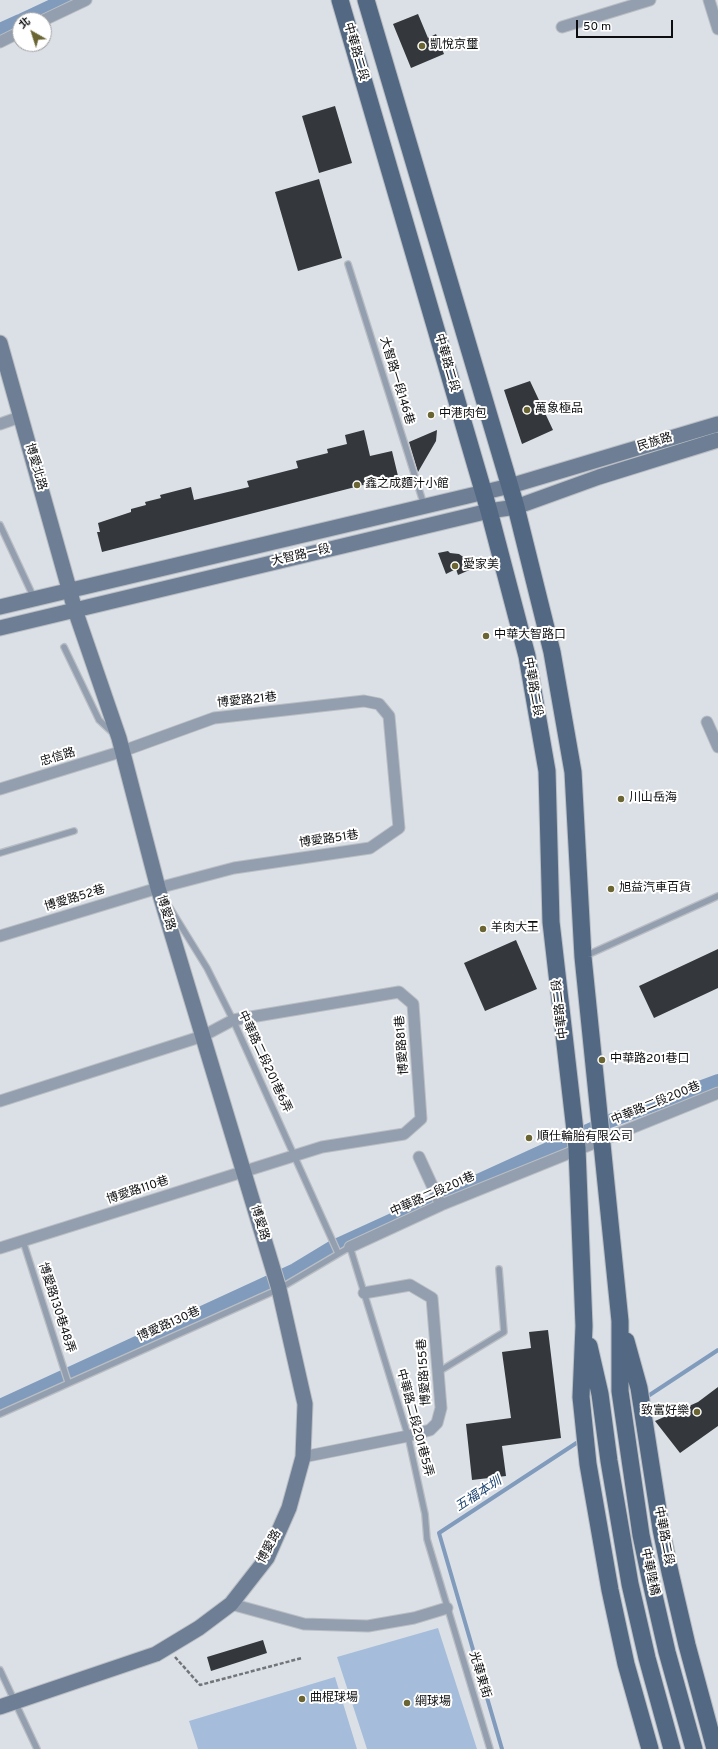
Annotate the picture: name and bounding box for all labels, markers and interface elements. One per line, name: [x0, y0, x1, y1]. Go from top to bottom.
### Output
north arrow: [12, 12, 52, 52]
scale bar: [578, 12, 675, 38]
text: 北: [16, 15, 34, 32]
text: 50 m: [583, 19, 611, 35]
street label: 中華路二段: [340, 21, 370, 83]
place label: 凱悅京璽: [430, 39, 478, 53]
marker: 凱悅京璽: [417, 41, 427, 51]
street label: 中華路二段: [431, 332, 461, 394]
street label: 大智路一段146巷: [376, 335, 416, 427]
place label: 萬象極品: [535, 403, 583, 417]
marker: 萬象極品: [522, 405, 532, 415]
place label: 中港肉包: [439, 408, 487, 422]
marker: 中港肉包: [426, 410, 436, 420]
street label: 民族路: [636, 431, 674, 455]
street label: 博愛北路: [21, 442, 49, 492]
place label: 鑫之成麵汁小館: [365, 478, 449, 492]
marker: 鑫之成麵汁小館: [352, 480, 362, 490]
street label: 大智路一段: [270, 542, 332, 570]
place label: 愛家美: [463, 559, 499, 573]
marker: 愛家美: [450, 561, 460, 571]
place label: 中華大智路口: [494, 629, 566, 643]
marker: 中華大智路口: [481, 631, 491, 641]
street label: 中華路二段: [520, 656, 544, 718]
street label: 博愛路21巷: [217, 691, 277, 711]
street label: 忠信路: [39, 746, 77, 770]
place label: 川山岳海: [629, 792, 677, 806]
marker: 川山岳海: [616, 794, 626, 804]
street label: 博愛路51巷: [298, 829, 360, 851]
place label: 旭益汽車百貨: [619, 882, 691, 896]
street label: 博愛路52巷: [43, 883, 107, 915]
marker: 旭益汽車百貨: [606, 884, 616, 894]
street label: 博愛路: [153, 894, 177, 932]
place label: 羊肉大王: [491, 922, 539, 936]
marker: 羊肉大王: [478, 924, 488, 934]
street label: 中華路二段: [550, 978, 572, 1040]
street label: 中華路二段201巷6弄: [234, 1009, 294, 1115]
street label: 博愛路81巷: [394, 1015, 412, 1075]
place label: 中華路201巷口: [610, 1053, 690, 1067]
marker: 中華路201巷口: [597, 1055, 607, 1065]
street label: 中華路二段200巷: [609, 1080, 703, 1128]
place label: 順仕輪胎有限公司: [537, 1131, 633, 1145]
marker: 順仕輪胎有限公司: [524, 1133, 534, 1143]
street label: 中華路二段201巷: [388, 1170, 478, 1220]
street label: 博愛路110巷: [105, 1174, 171, 1208]
street label: 博愛路: [247, 1204, 271, 1242]
street label: 博愛路130巷48弄: [35, 1261, 77, 1355]
street label: 博愛路130巷: [135, 1305, 203, 1345]
street label: 博愛路155巷: [415, 1338, 435, 1406]
street label: 中華路二段201巷5弄: [393, 1368, 435, 1478]
place label: 致富好樂: [641, 1405, 689, 1419]
marker: 致富好樂: [692, 1407, 702, 1417]
water label: 五福本圳: [453, 1474, 505, 1516]
street label: 中華路二段: [650, 1505, 676, 1567]
street label: 博愛路: [255, 1528, 285, 1566]
street label: 中華陸橋: [637, 1547, 661, 1597]
street label: 光華東街: [465, 1650, 493, 1700]
place label: 曲棍球場: [310, 1692, 358, 1706]
marker: 曲棍球場: [297, 1694, 307, 1704]
place label: 網球場: [415, 1696, 451, 1710]
marker: 網球場: [402, 1698, 412, 1708]

